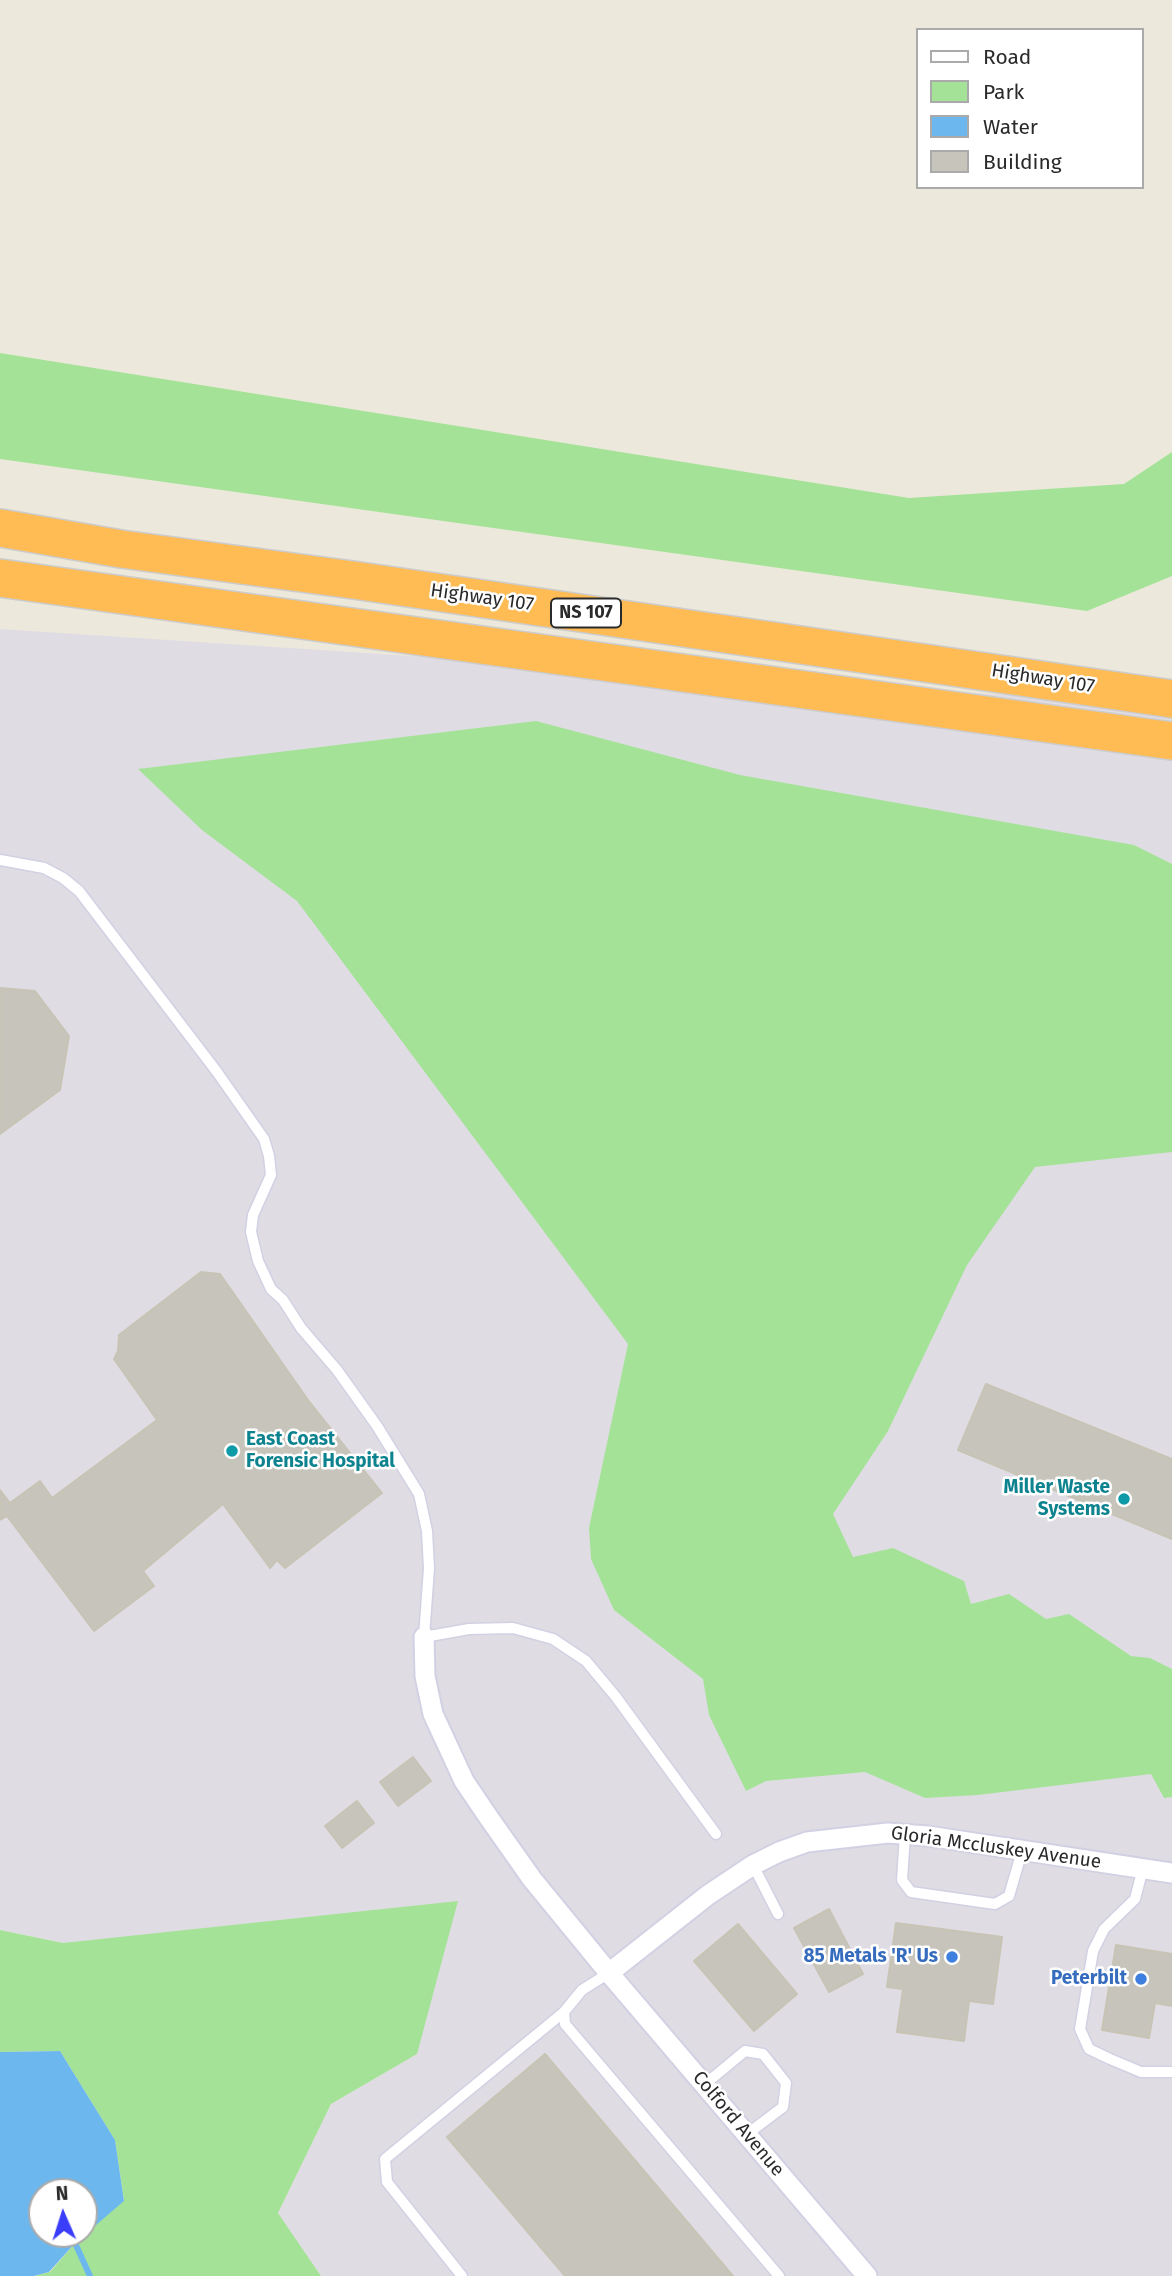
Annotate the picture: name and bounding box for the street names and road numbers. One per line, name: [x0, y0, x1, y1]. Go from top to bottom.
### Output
street label: Highway 107: [429, 579, 535, 617]
road number: NS 107: [551, 598, 621, 628]
street label: Highway 107: [990, 660, 1096, 698]
street label: Gloria Mccluskey Avenue: [889, 1822, 1103, 1874]
street label: Colford Avenue: [687, 2067, 789, 2181]

